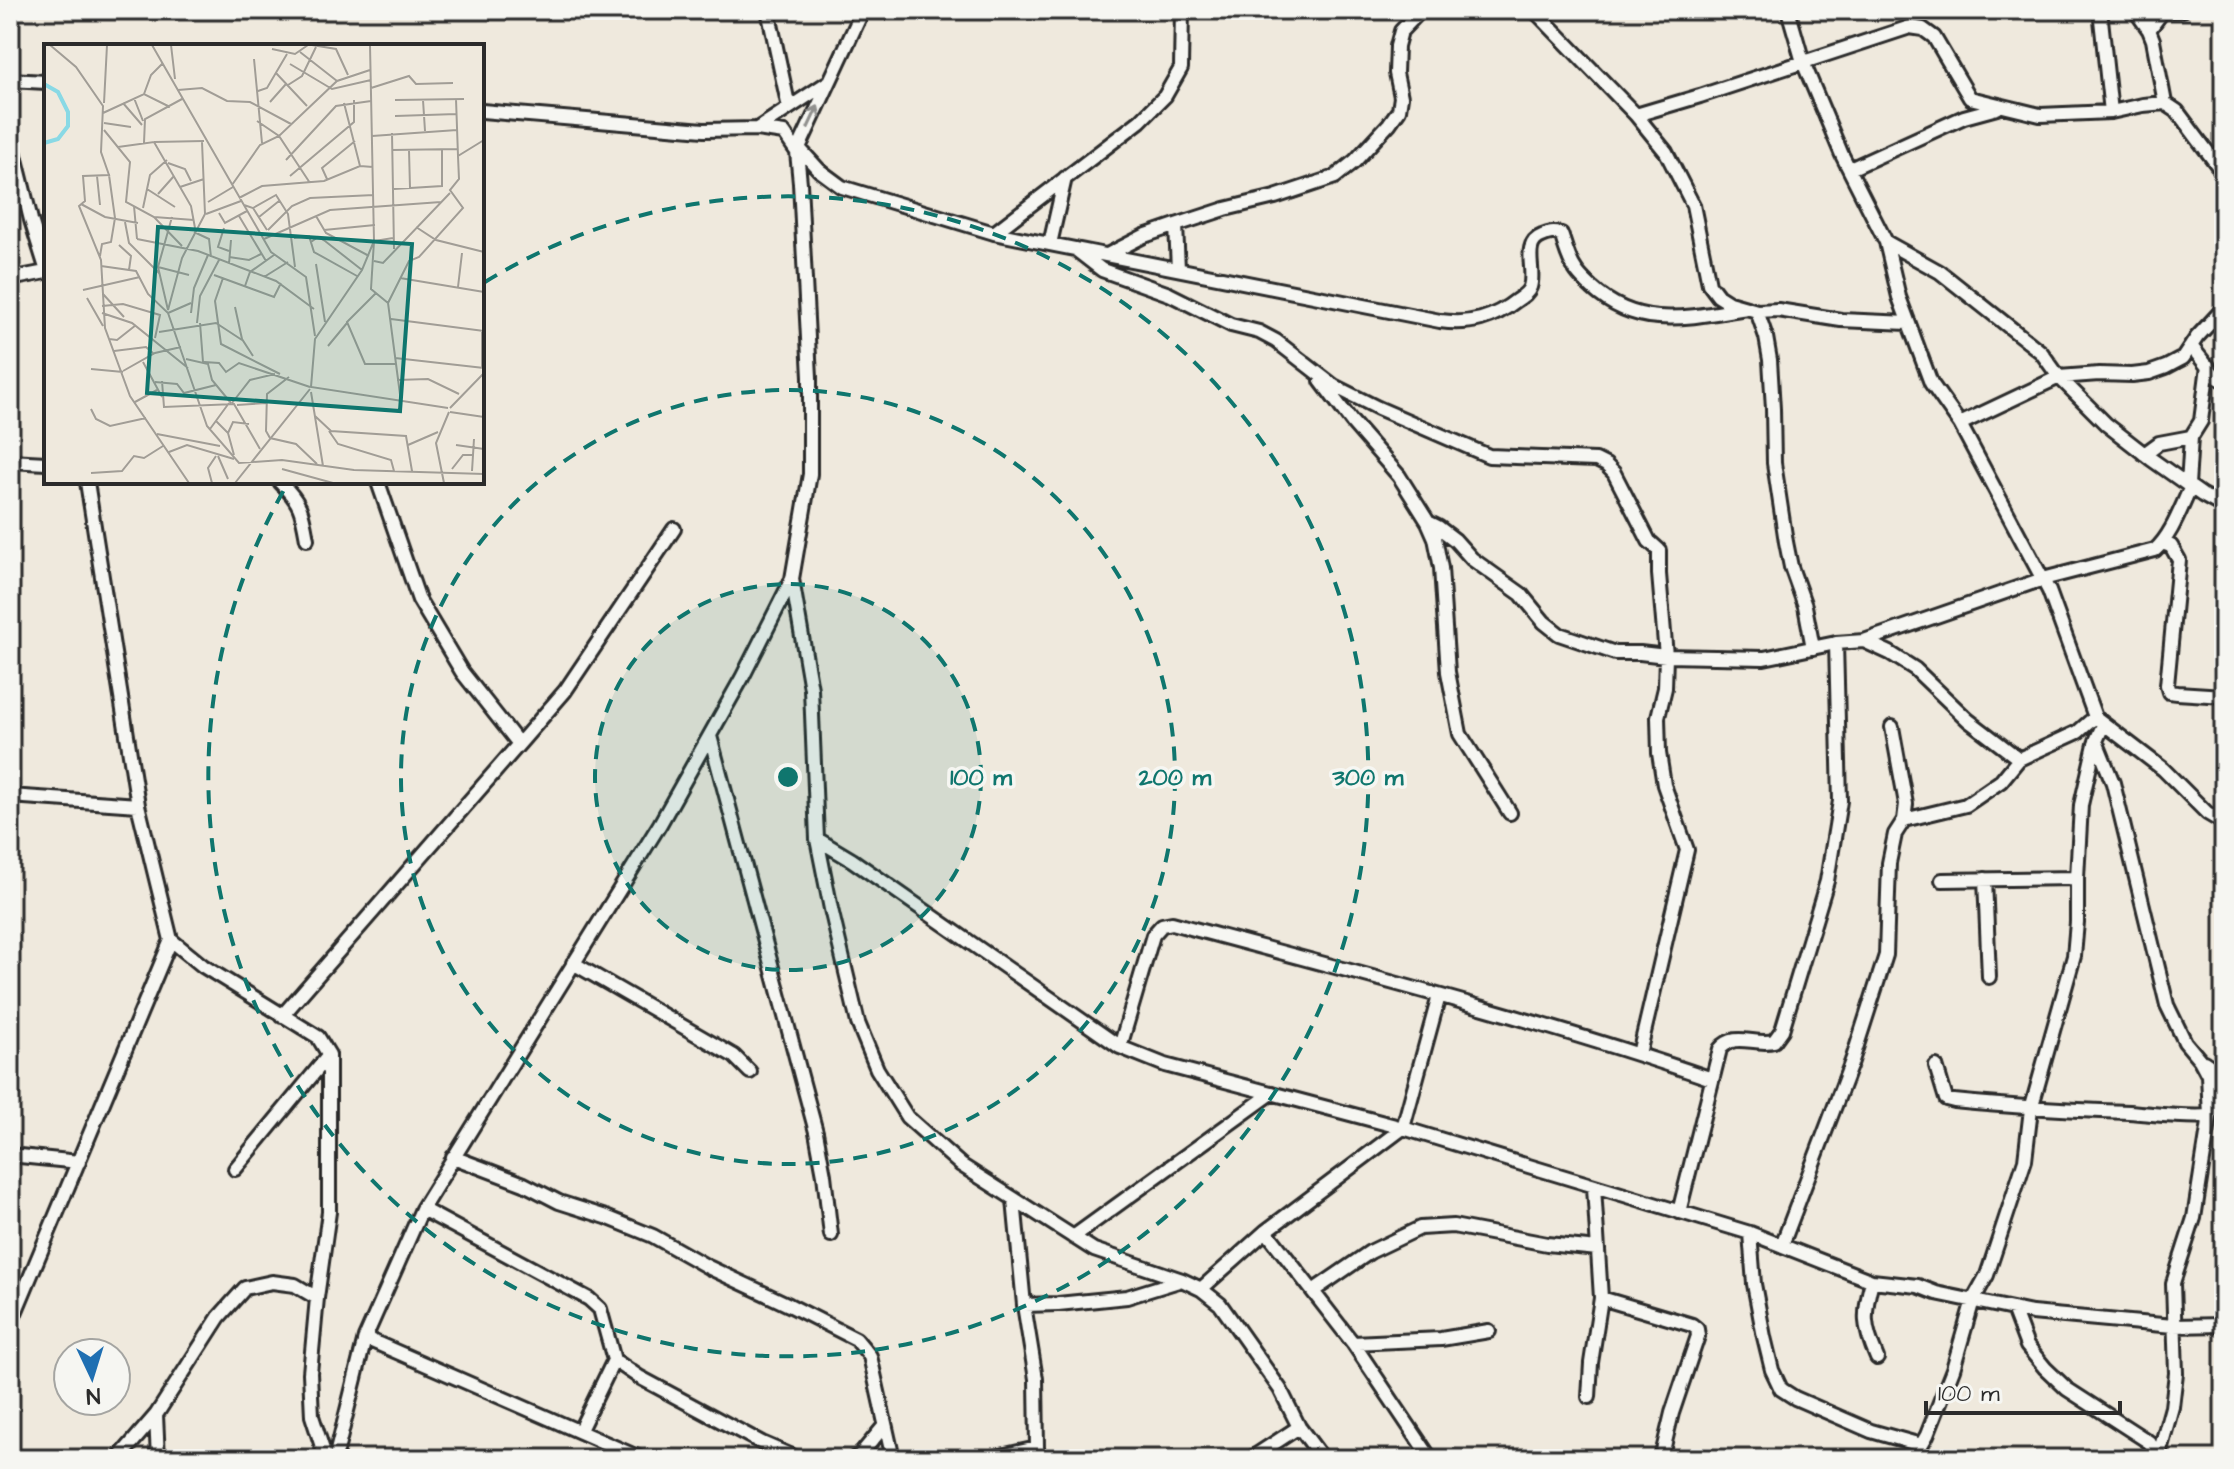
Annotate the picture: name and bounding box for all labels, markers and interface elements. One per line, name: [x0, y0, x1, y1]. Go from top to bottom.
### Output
inset map: [44, 44, 484, 484]
one-way arrow: [806, 105, 821, 129]
text: 100 m: [950, 761, 1012, 795]
text: 200 m: [1138, 761, 1211, 795]
text: 300 m: [1332, 761, 1404, 795]
centre of rings: [774, 763, 802, 791]
north arrow: [52, 1337, 132, 1417]
scale bar: [1926, 1365, 2120, 1415]
text: 100 m: [1938, 1377, 2000, 1411]
text: N: [85, 1380, 101, 1411]

